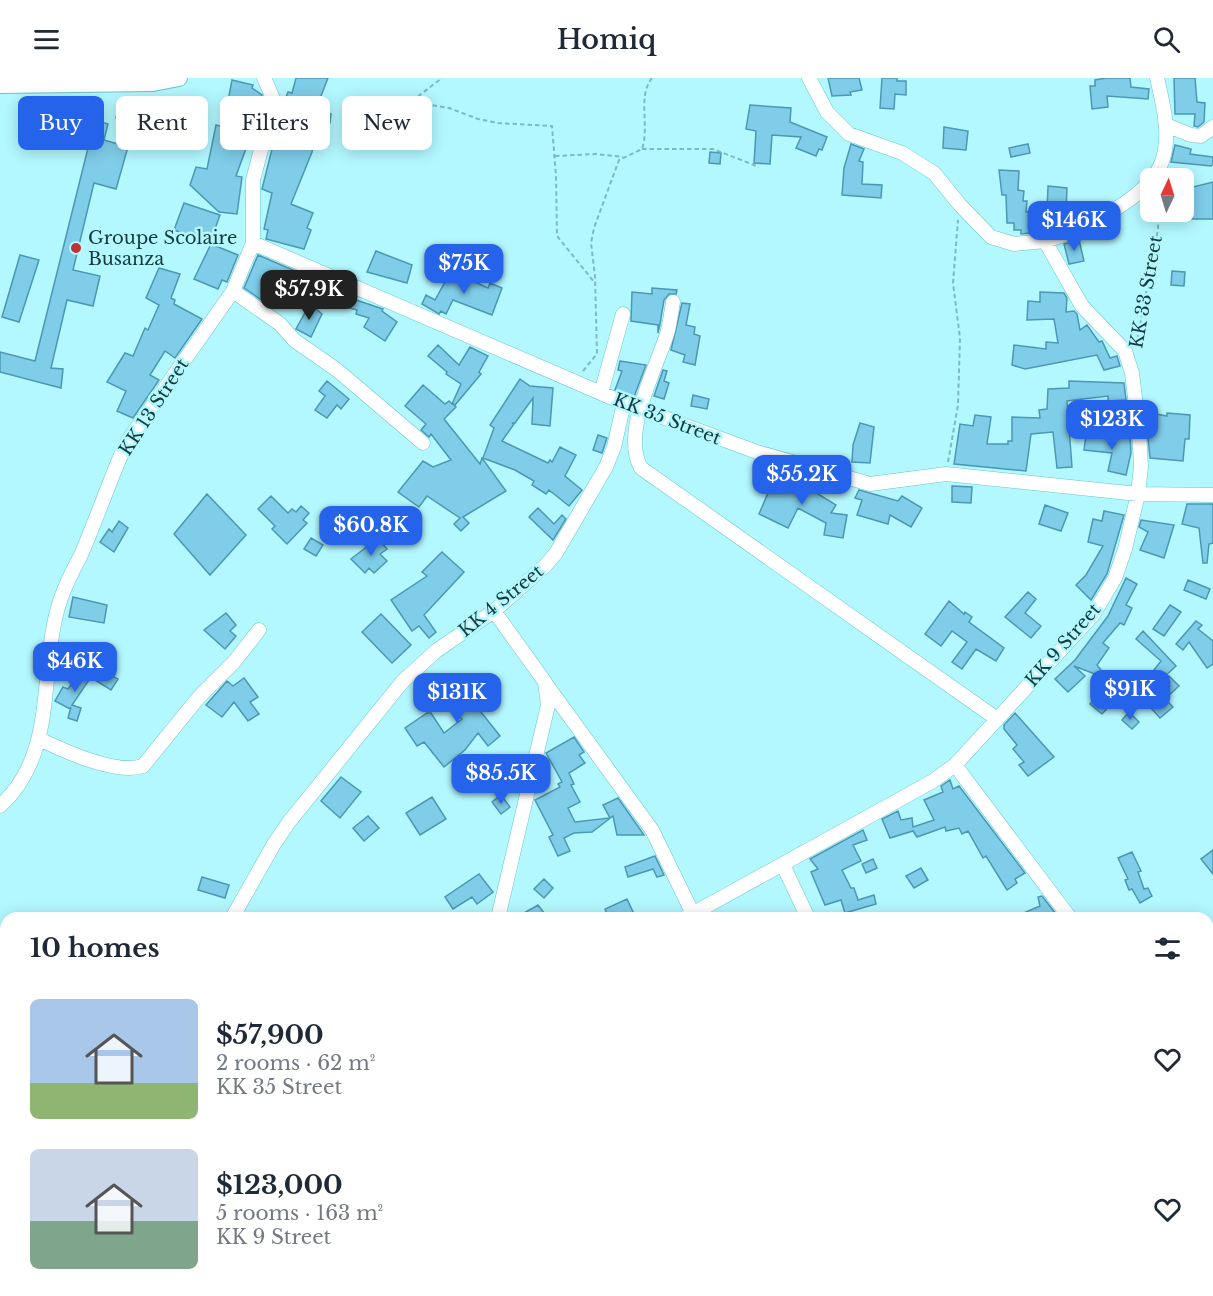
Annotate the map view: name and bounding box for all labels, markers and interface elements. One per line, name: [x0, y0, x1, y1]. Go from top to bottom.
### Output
icon: menu: [30, 23, 63, 56]
text: Homiq: [557, 23, 656, 56]
icon: search: [1150, 23, 1183, 56]
chip: Buy: [18, 96, 104, 150]
chip: Rent: [116, 96, 208, 150]
chip: Filters: [220, 96, 330, 150]
chip: New: [342, 96, 432, 150]
north arrow: [1140, 168, 1194, 222]
map controls: [1140, 168, 1194, 222]
pin: $146K: [1032, 201, 1116, 252]
text: $146K: [1042, 208, 1106, 232]
place label: Groupe Scolaire Busanza: [88, 227, 237, 270]
street label: KK 33 Street: [1125, 234, 1167, 350]
marker: Groupe Scolaire Busanza: [69, 241, 83, 255]
pin: $75K: [428, 244, 500, 295]
text: $75K: [438, 251, 490, 275]
pin: $57.9K: [260, 270, 358, 321]
text: $57.9K: [274, 277, 344, 301]
street label: KK 13 Street: [114, 354, 194, 460]
street label: KK 35 Street: [610, 388, 724, 450]
pin: $123K: [1070, 400, 1154, 451]
text: $123K: [1080, 407, 1144, 431]
pin: $55.2K: [753, 455, 851, 506]
text: $55.2K: [766, 462, 838, 486]
pin: $60.8K: [322, 506, 420, 557]
text: $60.8K: [333, 513, 409, 537]
street label: KK 4 Street: [454, 560, 548, 642]
street label: KK 9 Street: [1021, 599, 1105, 691]
pin: $46K: [39, 642, 111, 693]
text: $46K: [47, 649, 103, 673]
pin: $91K: [1094, 670, 1166, 721]
pin: $131K: [415, 673, 499, 724]
text: $91K: [1104, 677, 1156, 701]
text: $131K: [427, 680, 487, 704]
pin: $85.5K: [452, 754, 550, 805]
text: $85.5K: [465, 761, 537, 785]
text: 10 homes: [30, 932, 160, 964]
icon: filters: [1151, 932, 1184, 965]
text: $57,900: [216, 1019, 324, 1051]
icon: home: [78, 1023, 150, 1095]
icon: heart: [1151, 1043, 1184, 1076]
text: 2 rooms · 62 m²: [216, 1051, 375, 1075]
text: KK 35 Street: [216, 1075, 342, 1099]
text: $123,000: [216, 1169, 343, 1201]
icon: home: [78, 1173, 150, 1245]
icon: heart: [1151, 1193, 1184, 1226]
text: 5 rooms · 163 m²: [216, 1201, 383, 1225]
text: KK 9 Street: [216, 1225, 331, 1249]

